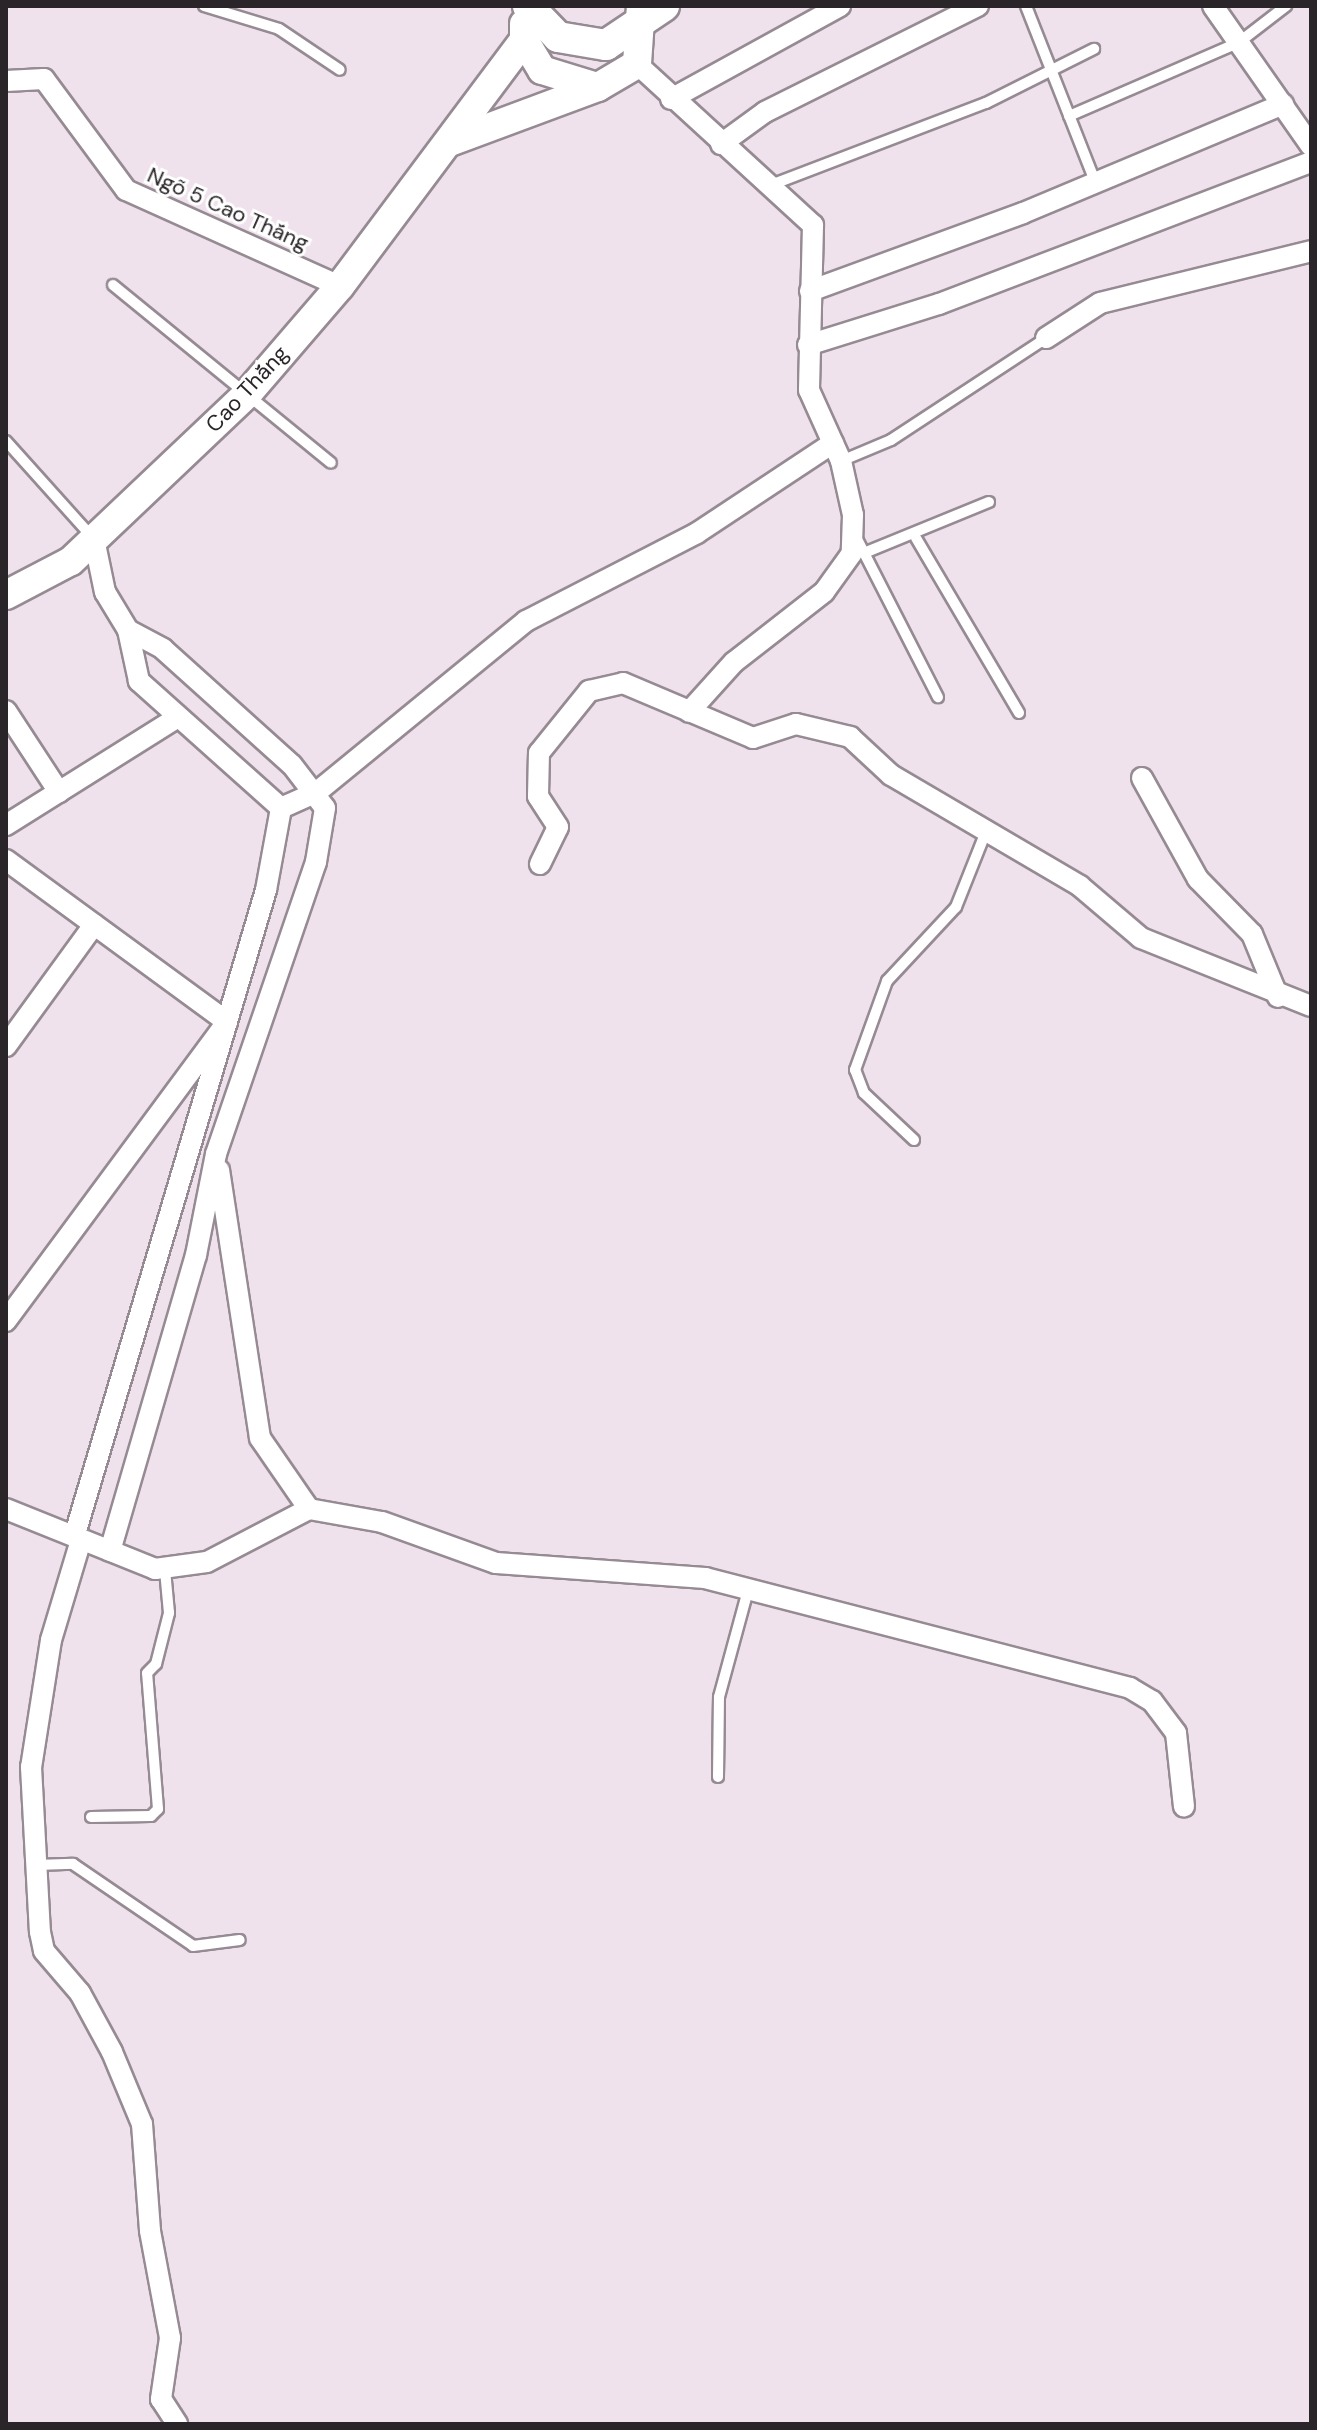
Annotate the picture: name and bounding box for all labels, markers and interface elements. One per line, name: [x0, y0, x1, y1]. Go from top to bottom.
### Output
street label: Ngõ 5 Cao Thắng: [143, 162, 313, 256]
street label: Cao Thắng: [200, 340, 294, 438]

